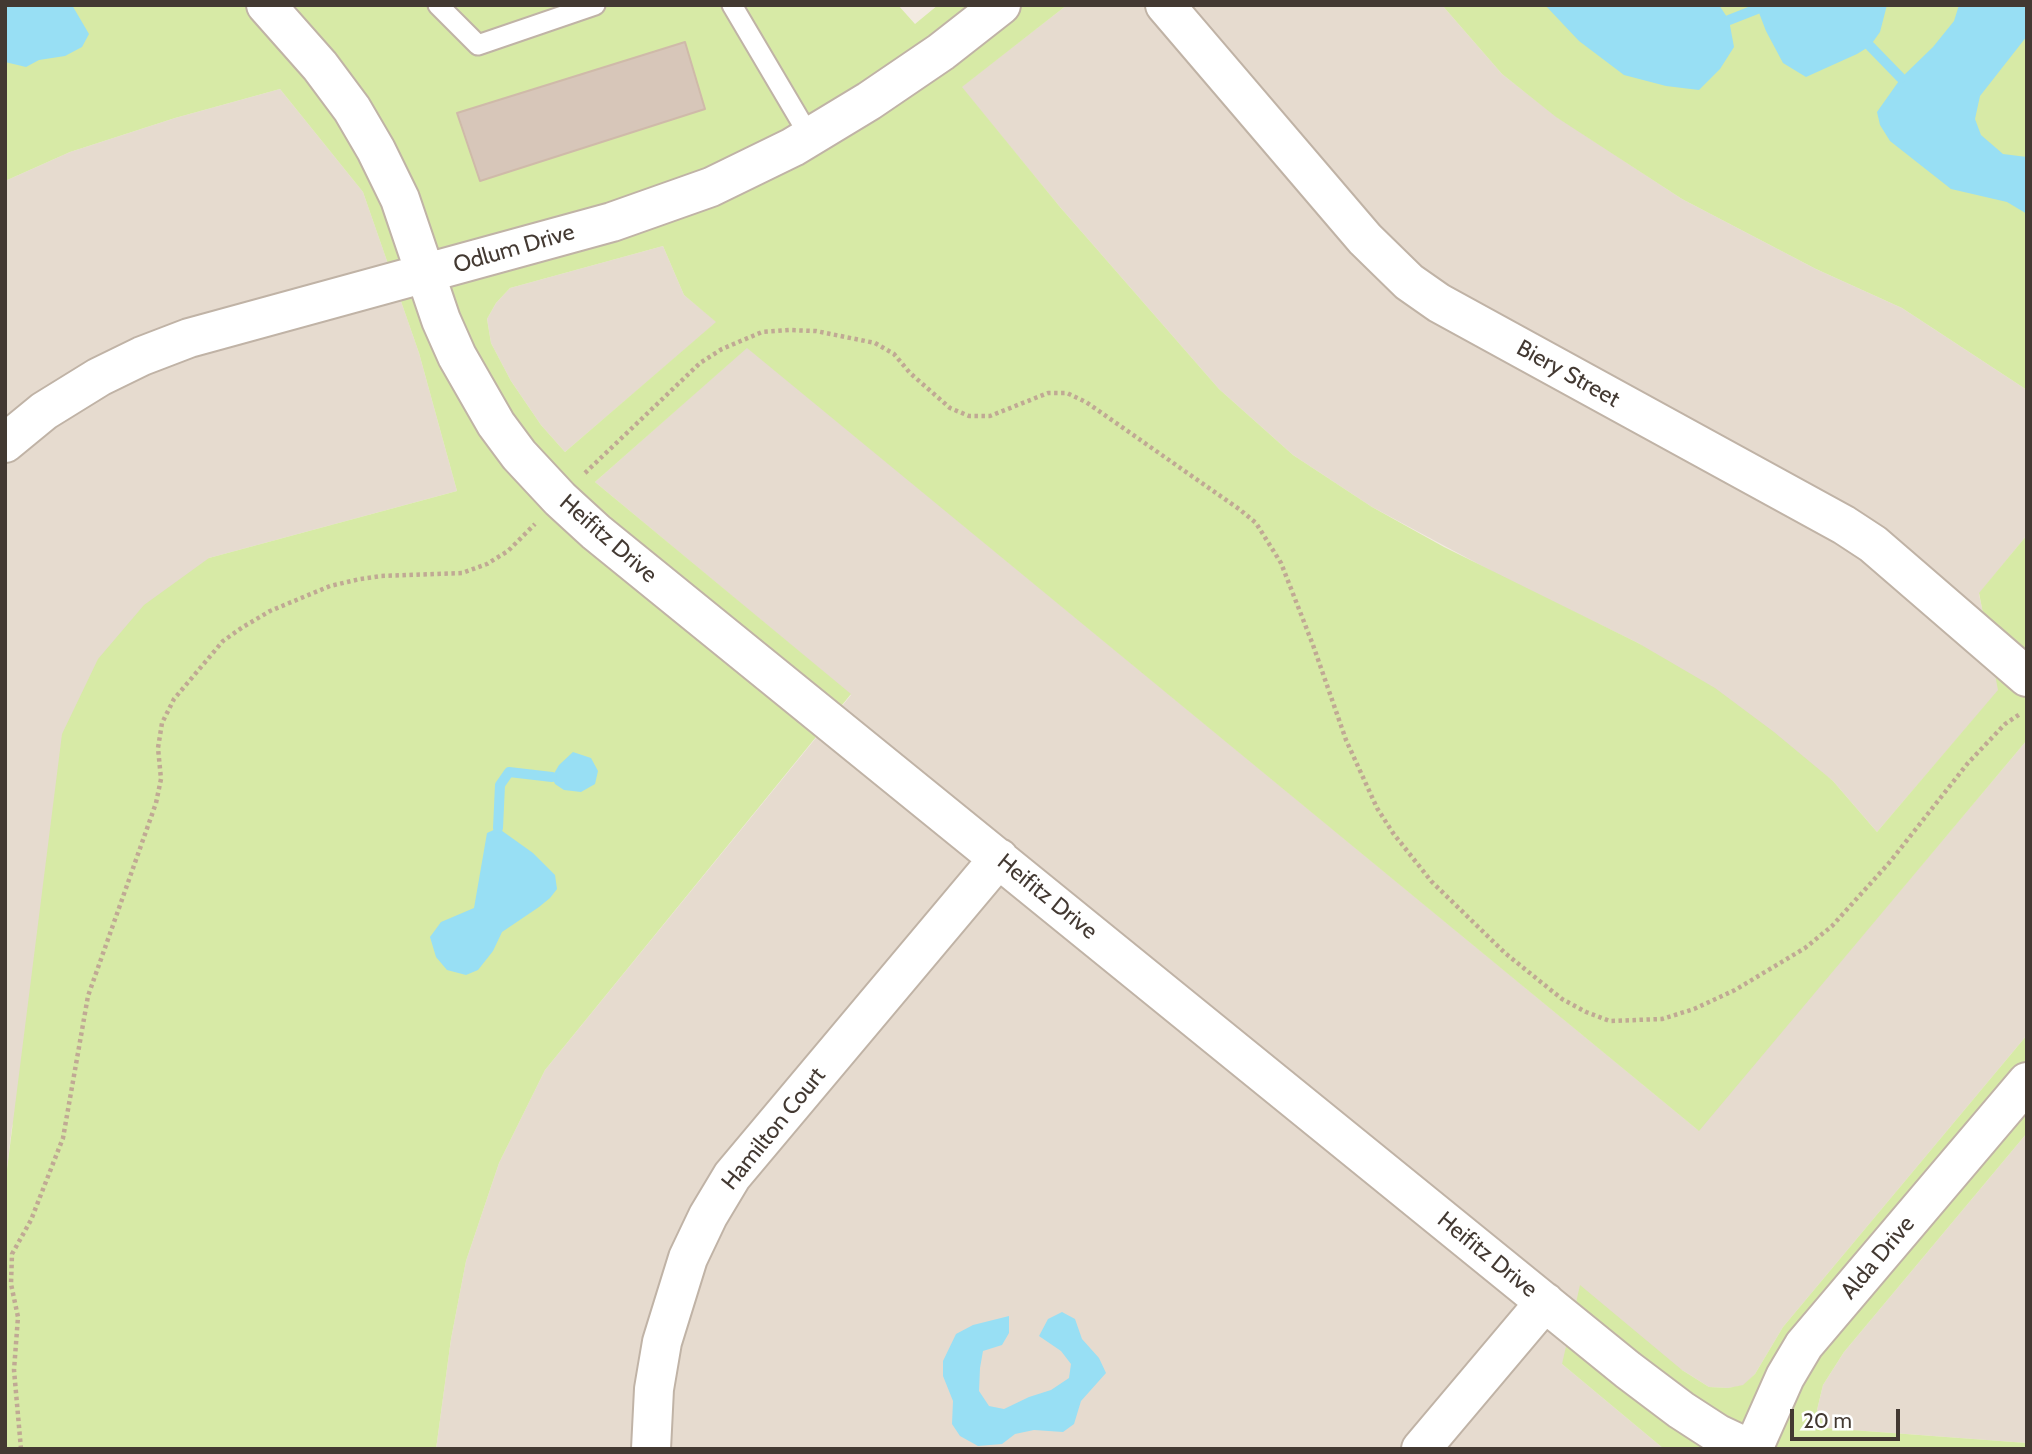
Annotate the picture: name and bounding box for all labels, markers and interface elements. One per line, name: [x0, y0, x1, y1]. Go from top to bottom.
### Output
street label: Odlum Drive: [450, 219, 578, 279]
street label: Biery Street: [1512, 334, 1624, 414]
street label: Heifitz Drive: [554, 489, 662, 589]
street label: Heifitz Drive: [992, 848, 1102, 946]
street label: Hamilton Court: [716, 1062, 832, 1196]
street label: Heifitz Drive: [1432, 1206, 1542, 1304]
street label: Alda Drive: [1835, 1211, 1921, 1305]
scale bar: [1794, 1394, 1904, 1438]
text: 20 m: [1803, 1408, 1852, 1433]

